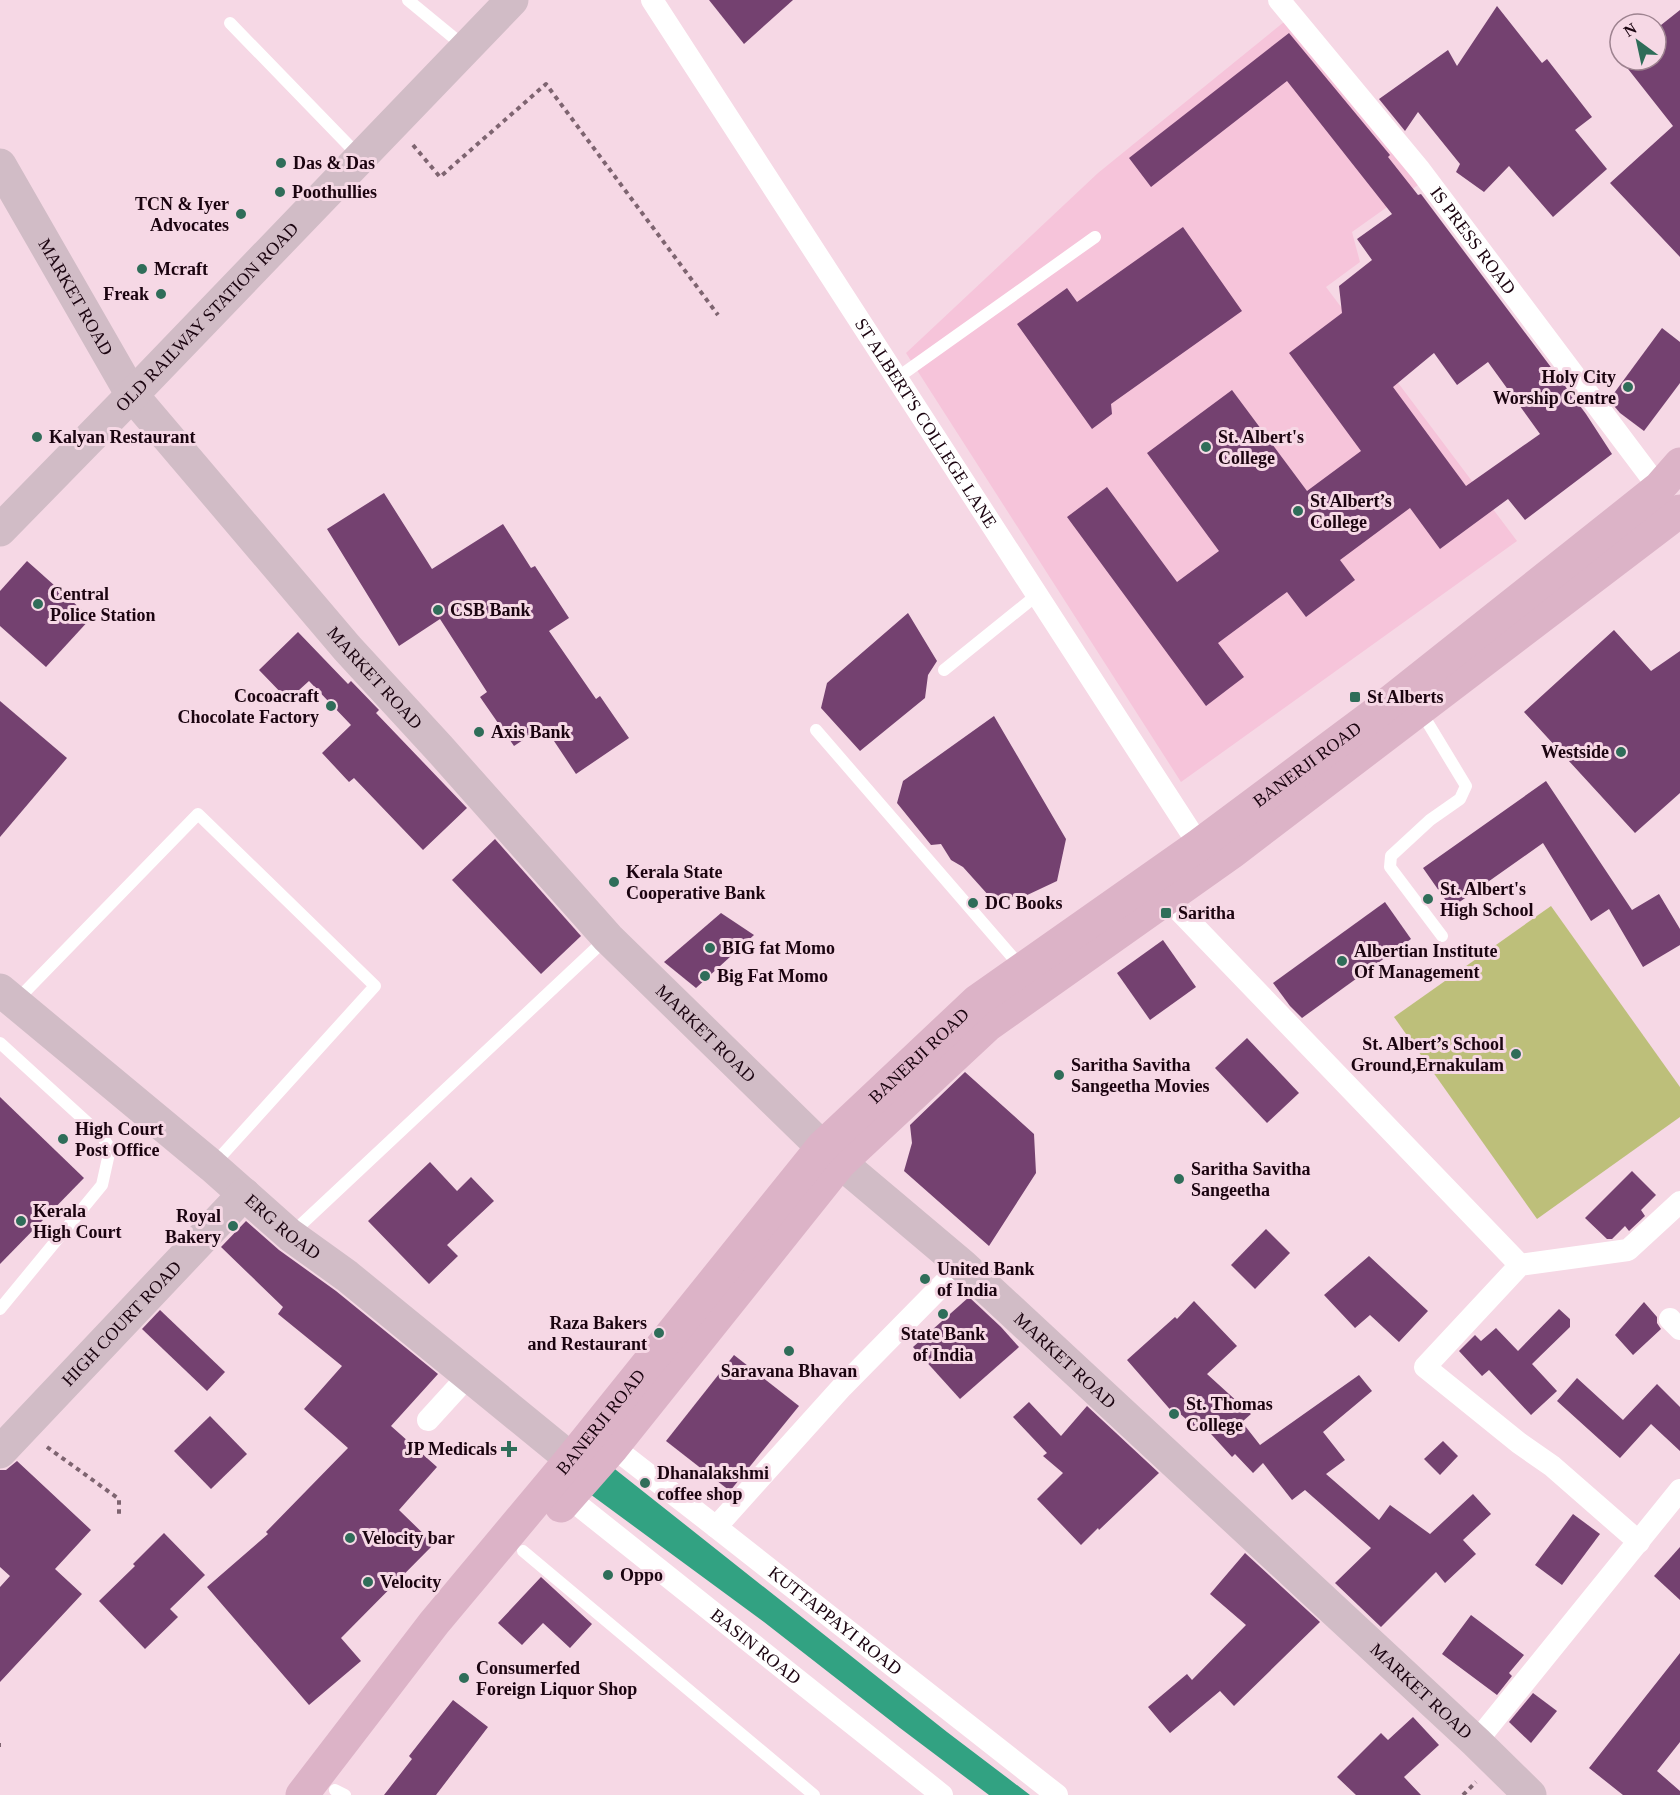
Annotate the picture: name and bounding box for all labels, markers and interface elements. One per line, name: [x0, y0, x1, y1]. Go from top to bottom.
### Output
north arrow: [1608, 12, 1668, 72]
text: N: [1621, 19, 1640, 40]
place label: Das & Das: [293, 153, 375, 173]
marker: Das & Das: [274, 156, 288, 170]
place label: Poothullies: [292, 182, 377, 202]
street label: IS PRESS ROAD: [1426, 183, 1520, 298]
marker: Poothullies: [273, 185, 287, 199]
place label: TCN & Iyer Advocates: [135, 194, 229, 235]
marker: TCN & Iyer Advocates: [234, 207, 248, 221]
street label: OLD RAILWAY STATION ROAD: [112, 218, 302, 416]
street label: MARKET ROAD: [34, 235, 117, 359]
place label: Mcraft: [154, 259, 208, 279]
marker: Mcraft: [135, 262, 149, 276]
place label: Freak: [103, 284, 149, 304]
marker: Freak: [154, 287, 168, 301]
street label: ST ALBERT'S COLLEGE LANE: [851, 315, 1001, 532]
place label: Holy City Worship Centre: [1493, 367, 1616, 408]
marker: Holy City Worship Centre: [1621, 380, 1635, 394]
place label: Kalyan Restaurant: [49, 427, 196, 447]
place label: St. Albert's College: [1218, 427, 1304, 468]
marker: Kalyan Restaurant: [30, 430, 44, 444]
marker: St. Albert's College: [1199, 440, 1213, 454]
place label: St Albert’s College: [1310, 491, 1392, 532]
marker: St Albert’s College: [1291, 504, 1305, 518]
place label: Central Police Station: [50, 584, 156, 625]
marker: Central Police Station: [31, 597, 45, 611]
place label: CSB Bank: [450, 600, 531, 620]
marker: CSB Bank: [431, 603, 445, 617]
street label: MARKET ROAD: [323, 623, 426, 733]
place label: Cocoacraft Chocolate Factory: [178, 686, 319, 727]
place label: St Alberts: [1367, 687, 1444, 707]
marker: St Alberts: [1348, 690, 1362, 704]
marker: Cocoacraft Chocolate Factory: [324, 699, 338, 713]
street label: BANERJI ROAD: [1249, 718, 1365, 811]
place label: Axis Bank: [491, 722, 571, 742]
marker: Axis Bank: [472, 725, 486, 739]
place label: Westside: [1541, 742, 1609, 762]
marker: Westside: [1614, 745, 1628, 759]
place label: Kerala State Cooperative Bank: [626, 862, 766, 903]
marker: Kerala State Cooperative Bank: [607, 875, 621, 889]
place label: St. Albert's High School: [1440, 879, 1534, 920]
marker: St. Albert's High School: [1421, 892, 1435, 906]
place label: DC Books: [985, 893, 1063, 913]
marker: DC Books: [966, 896, 980, 910]
place label: Saritha: [1178, 903, 1235, 923]
marker: Saritha: [1159, 906, 1173, 920]
place label: BIG fat Momo: [722, 938, 835, 958]
marker: BIG fat Momo: [703, 941, 717, 955]
place label: Albertian Institute Of Management: [1354, 941, 1498, 982]
marker: Albertian Institute Of Management: [1335, 954, 1349, 968]
place label: Big Fat Momo: [717, 966, 828, 986]
marker: Big Fat Momo: [698, 969, 712, 983]
street label: MARKET ROAD: [652, 980, 760, 1086]
street label: BANERJI ROAD: [865, 1004, 973, 1107]
place label: St. Albert’s School Ground,Ernakulam: [1351, 1034, 1504, 1075]
marker: St. Albert’s School Ground,Ernakulam: [1509, 1047, 1523, 1061]
place label: Saritha Savitha Sangeetha Movies: [1071, 1055, 1210, 1096]
marker: Saritha Savitha Sangeetha Movies: [1052, 1068, 1066, 1082]
place label: High Court Post Office: [75, 1119, 164, 1160]
marker: High Court Post Office: [56, 1132, 70, 1146]
place label: Saritha Savitha Sangeetha: [1191, 1159, 1311, 1200]
marker: Saritha Savitha Sangeetha: [1172, 1172, 1186, 1186]
street label: ERG ROAD: [241, 1190, 324, 1264]
place label: Kerala High Court: [33, 1201, 122, 1242]
place label: Royal Bakery: [165, 1206, 221, 1247]
marker: Kerala High Court: [14, 1214, 28, 1228]
marker: Royal Bakery: [226, 1219, 240, 1233]
street label: HIGH COURT ROAD: [58, 1257, 185, 1390]
place label: United Bank of India: [937, 1259, 1035, 1300]
marker: United Bank of India: [918, 1272, 932, 1286]
marker: State Bank of India: [936, 1307, 950, 1321]
street label: MARKET ROAD: [1010, 1309, 1120, 1412]
place label: Raza Bakers and Restaurant: [527, 1313, 647, 1354]
place label: State Bank of India: [901, 1324, 985, 1365]
marker: Raza Bakers and Restaurant: [652, 1326, 666, 1340]
marker: Saravana Bhavan: [782, 1344, 796, 1358]
place label: Saravana Bhavan: [721, 1361, 857, 1381]
street label: BANERJI ROAD: [552, 1365, 649, 1479]
place label: St. Thomas College: [1186, 1394, 1273, 1435]
marker: St. Thomas College: [1167, 1407, 1181, 1421]
place label: JP Medicals: [405, 1439, 497, 1459]
marker: JP Medicals: [502, 1442, 516, 1456]
place label: Dhanalakshmi coffee shop: [657, 1463, 769, 1504]
marker: Dhanalakshmi coffee shop: [638, 1476, 652, 1490]
place label: Velocity bar: [362, 1528, 455, 1548]
marker: Velocity bar: [343, 1531, 357, 1545]
street label: KUTTAPPAYI ROAD: [765, 1562, 906, 1679]
place label: Oppo: [620, 1565, 663, 1585]
marker: Oppo: [601, 1568, 615, 1582]
place label: Velocity: [380, 1572, 441, 1592]
marker: Velocity: [361, 1575, 375, 1589]
street label: BASIN ROAD: [707, 1605, 805, 1689]
street label: MARKET ROAD: [1366, 1639, 1476, 1743]
place label: Consumerfed Foreign Liquor Shop: [476, 1658, 637, 1699]
marker: Consumerfed Foreign Liquor Shop: [457, 1671, 471, 1685]

